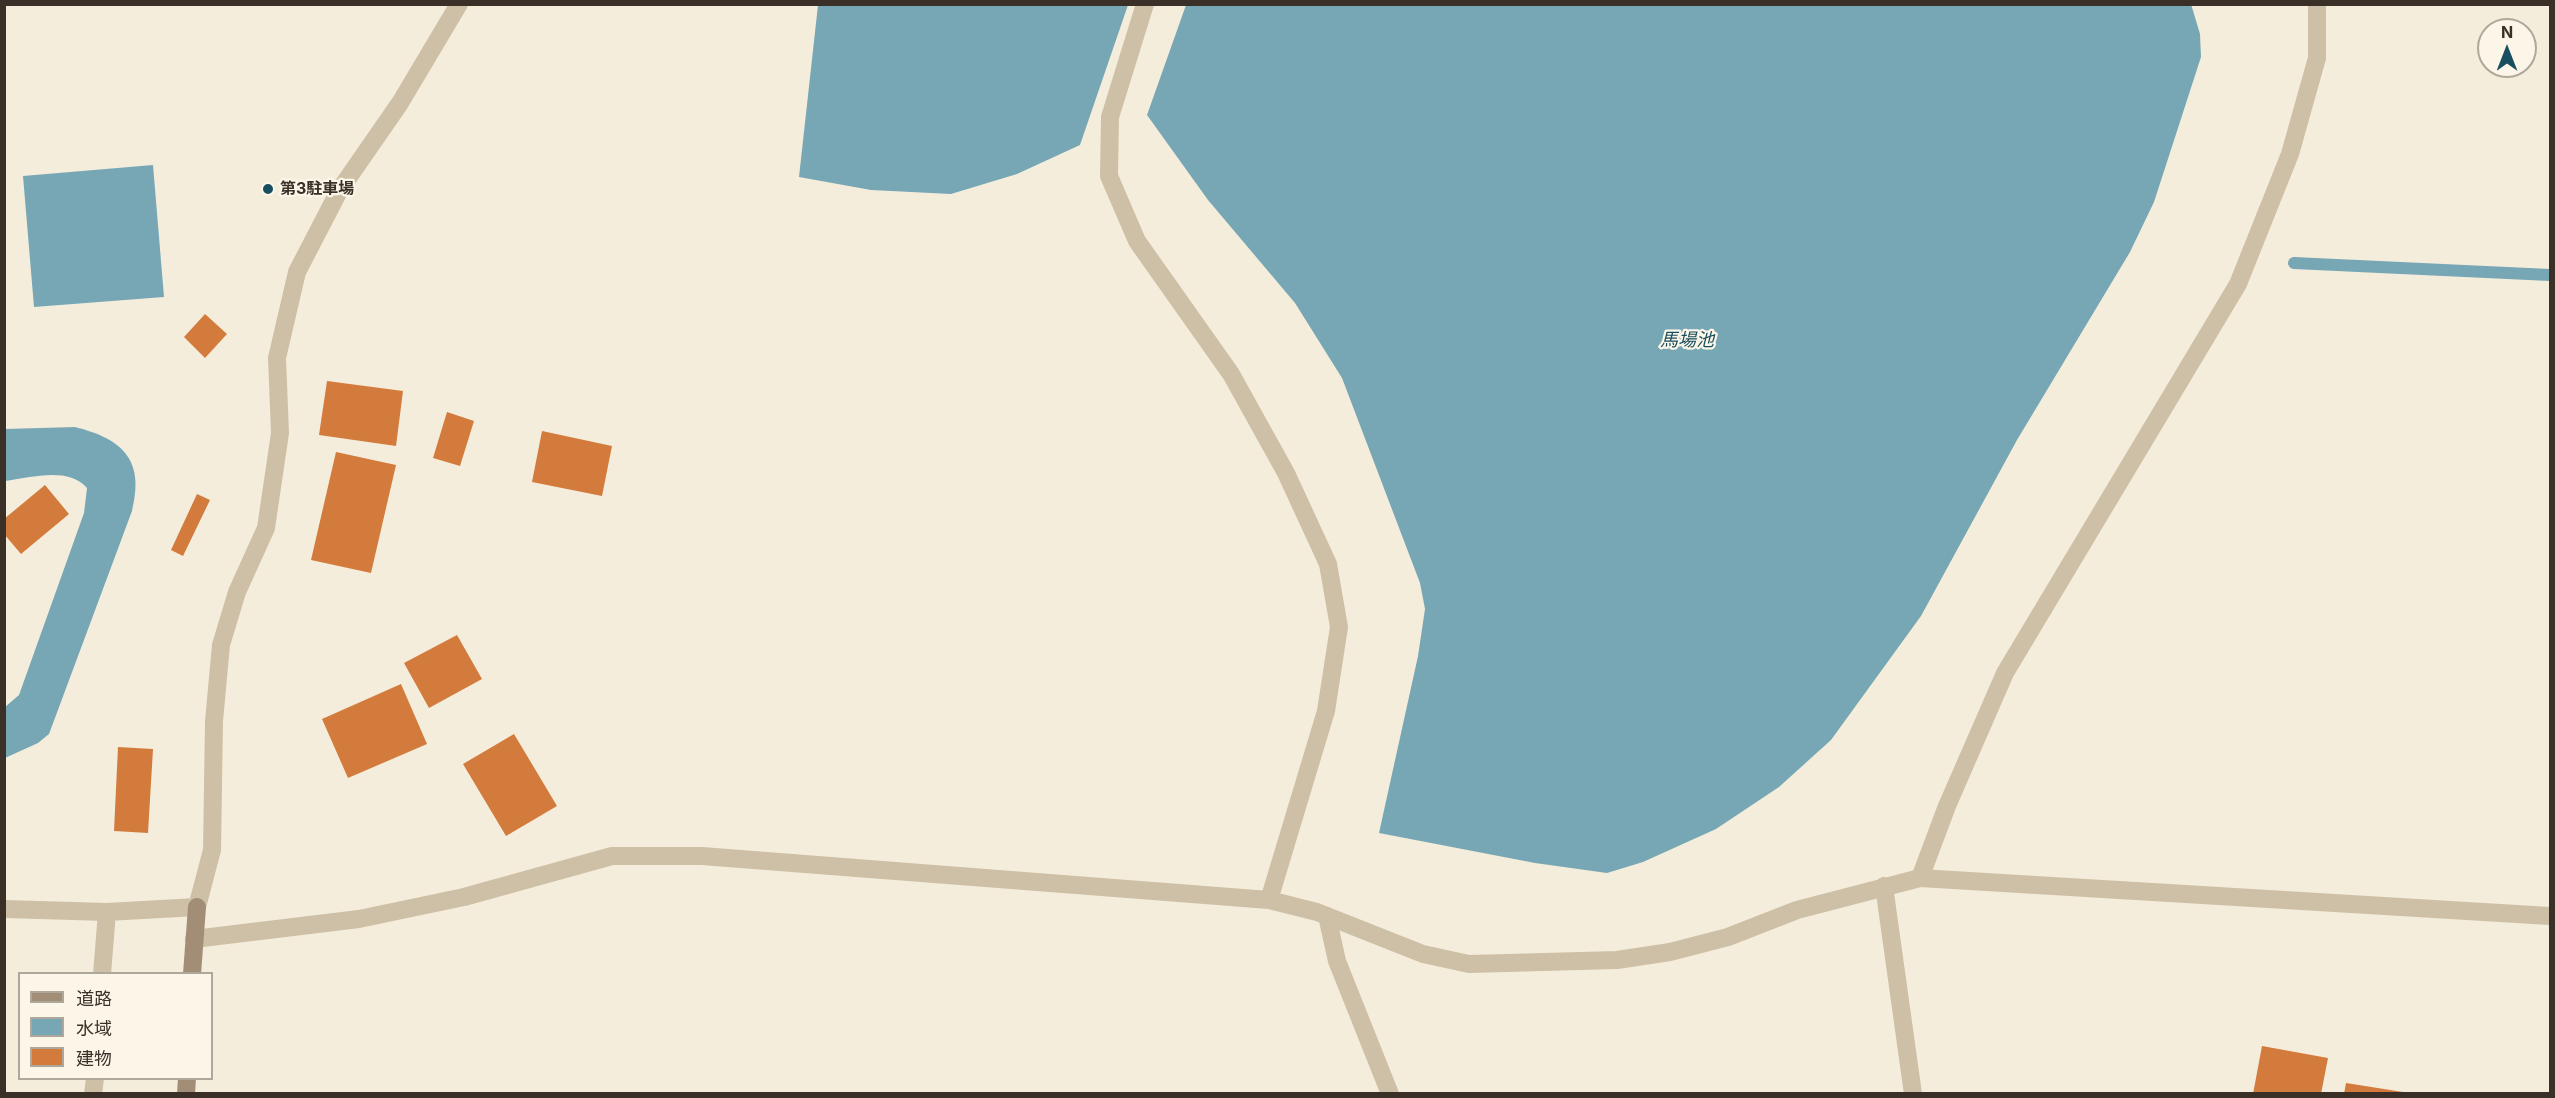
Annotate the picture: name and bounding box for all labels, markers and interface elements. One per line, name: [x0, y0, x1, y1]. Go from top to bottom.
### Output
north arrow: [2477, 18, 2537, 78]
text: N: [2501, 22, 2513, 42]
place label: 第3駐車場: [280, 179, 354, 199]
marker: 第3駐車場: [261, 182, 275, 196]
water label: 馬場池: [1660, 330, 1714, 352]
legend: [18, 972, 213, 1080]
text: 道路: [76, 988, 112, 1009]
text: 水域: [76, 1018, 112, 1039]
text: 建物: [76, 1048, 112, 1069]

